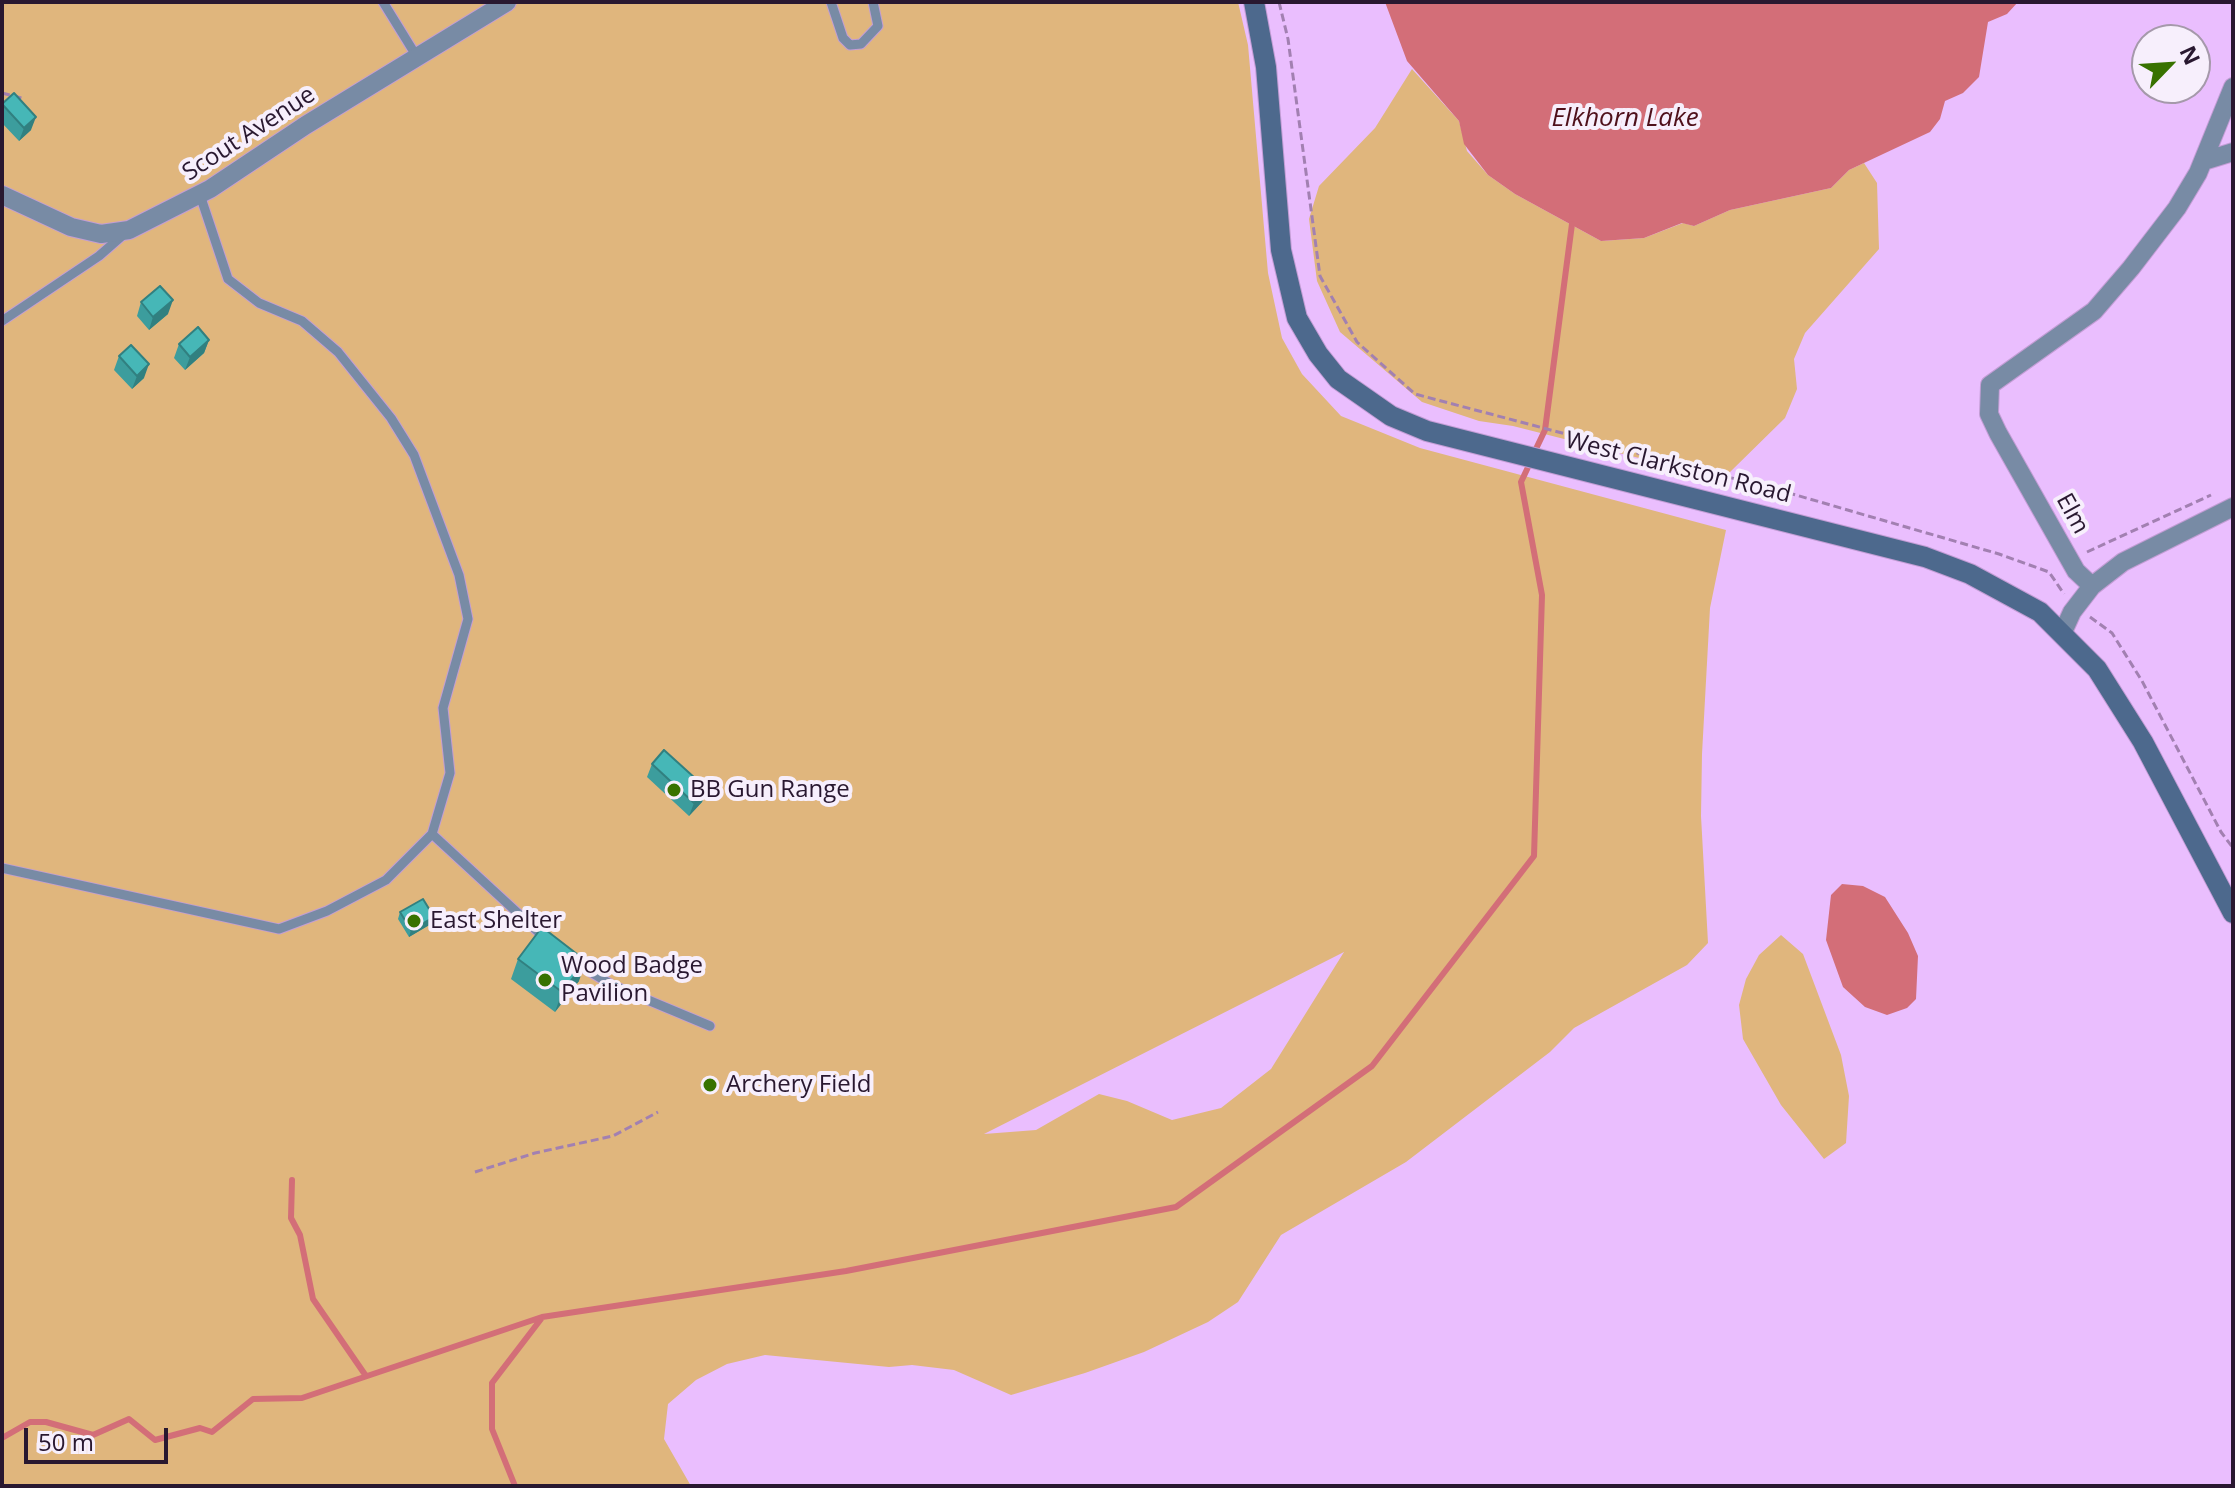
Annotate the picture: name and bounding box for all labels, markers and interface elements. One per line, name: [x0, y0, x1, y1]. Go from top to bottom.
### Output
north arrow: [2131, 24, 2211, 104]
text: N: [2174, 40, 2208, 69]
street label: Scout Avenue: [177, 80, 321, 188]
water label: Elkhorn Lake: [1551, 103, 1699, 135]
street label: West Clarkston Road: [1562, 426, 1794, 510]
street label: Elm: [2049, 489, 2095, 539]
place label: BB Gun Range: [690, 776, 850, 804]
marker: BB Gun Range: [665, 781, 683, 799]
place label: East Shelter: [430, 907, 562, 935]
marker: East Shelter: [405, 912, 423, 930]
place label: Wood Badge Pavilion: [561, 952, 703, 1008]
marker: Wood Badge Pavilion: [536, 971, 554, 989]
place label: Archery Field: [726, 1071, 871, 1099]
marker: Archery Field: [701, 1076, 719, 1094]
scale bar: [28, 1412, 172, 1462]
text: 50 m: [38, 1425, 94, 1458]

